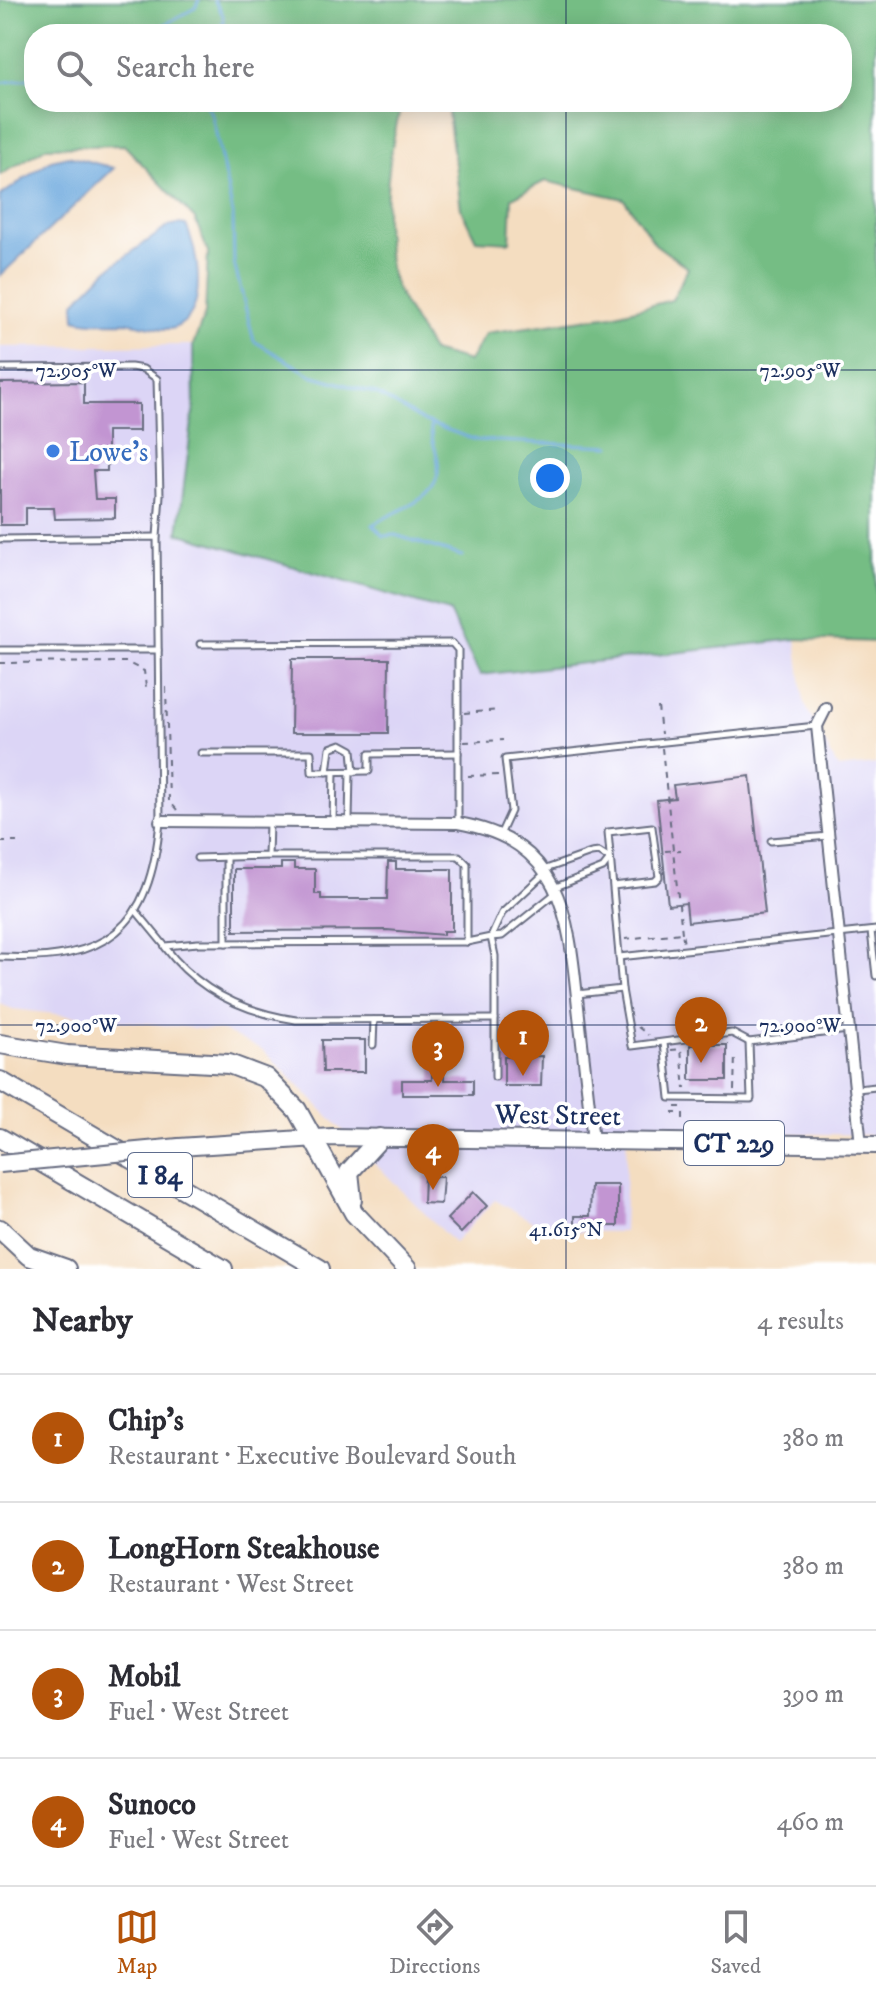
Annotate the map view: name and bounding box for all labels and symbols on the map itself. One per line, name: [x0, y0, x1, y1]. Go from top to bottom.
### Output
text: 72.905°W: [36, 359, 117, 384]
text: 72.905°W: [760, 359, 841, 384]
place label: Lowe's: [69, 435, 148, 470]
marker: Lowe's: [44, 442, 62, 460]
your location: [530, 458, 570, 498]
pin: 2: [675, 997, 727, 1063]
pin: 1: [497, 1010, 549, 1076]
text: 72.900°W: [35, 1014, 117, 1039]
text: 72.900°W: [759, 1014, 841, 1039]
pin: 3: [412, 1021, 464, 1087]
street label: West Street: [493, 1097, 622, 1134]
road number: CT 229: [684, 1121, 784, 1165]
pin: 4: [407, 1124, 459, 1190]
road number: I 84: [128, 1153, 192, 1197]
text: 41.615°N: [529, 1218, 603, 1243]

